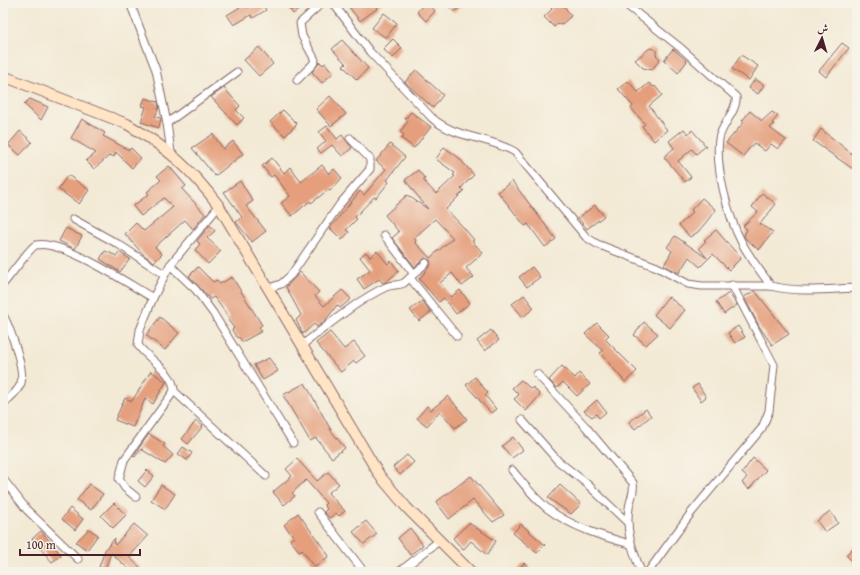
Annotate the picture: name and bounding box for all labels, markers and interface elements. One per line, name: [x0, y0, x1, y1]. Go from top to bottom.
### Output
north arrow: [802, 18, 842, 58]
text: ش: [817, 20, 829, 36]
scale bar: [20, 531, 140, 557]
text: 100 m: [26, 536, 56, 553]

